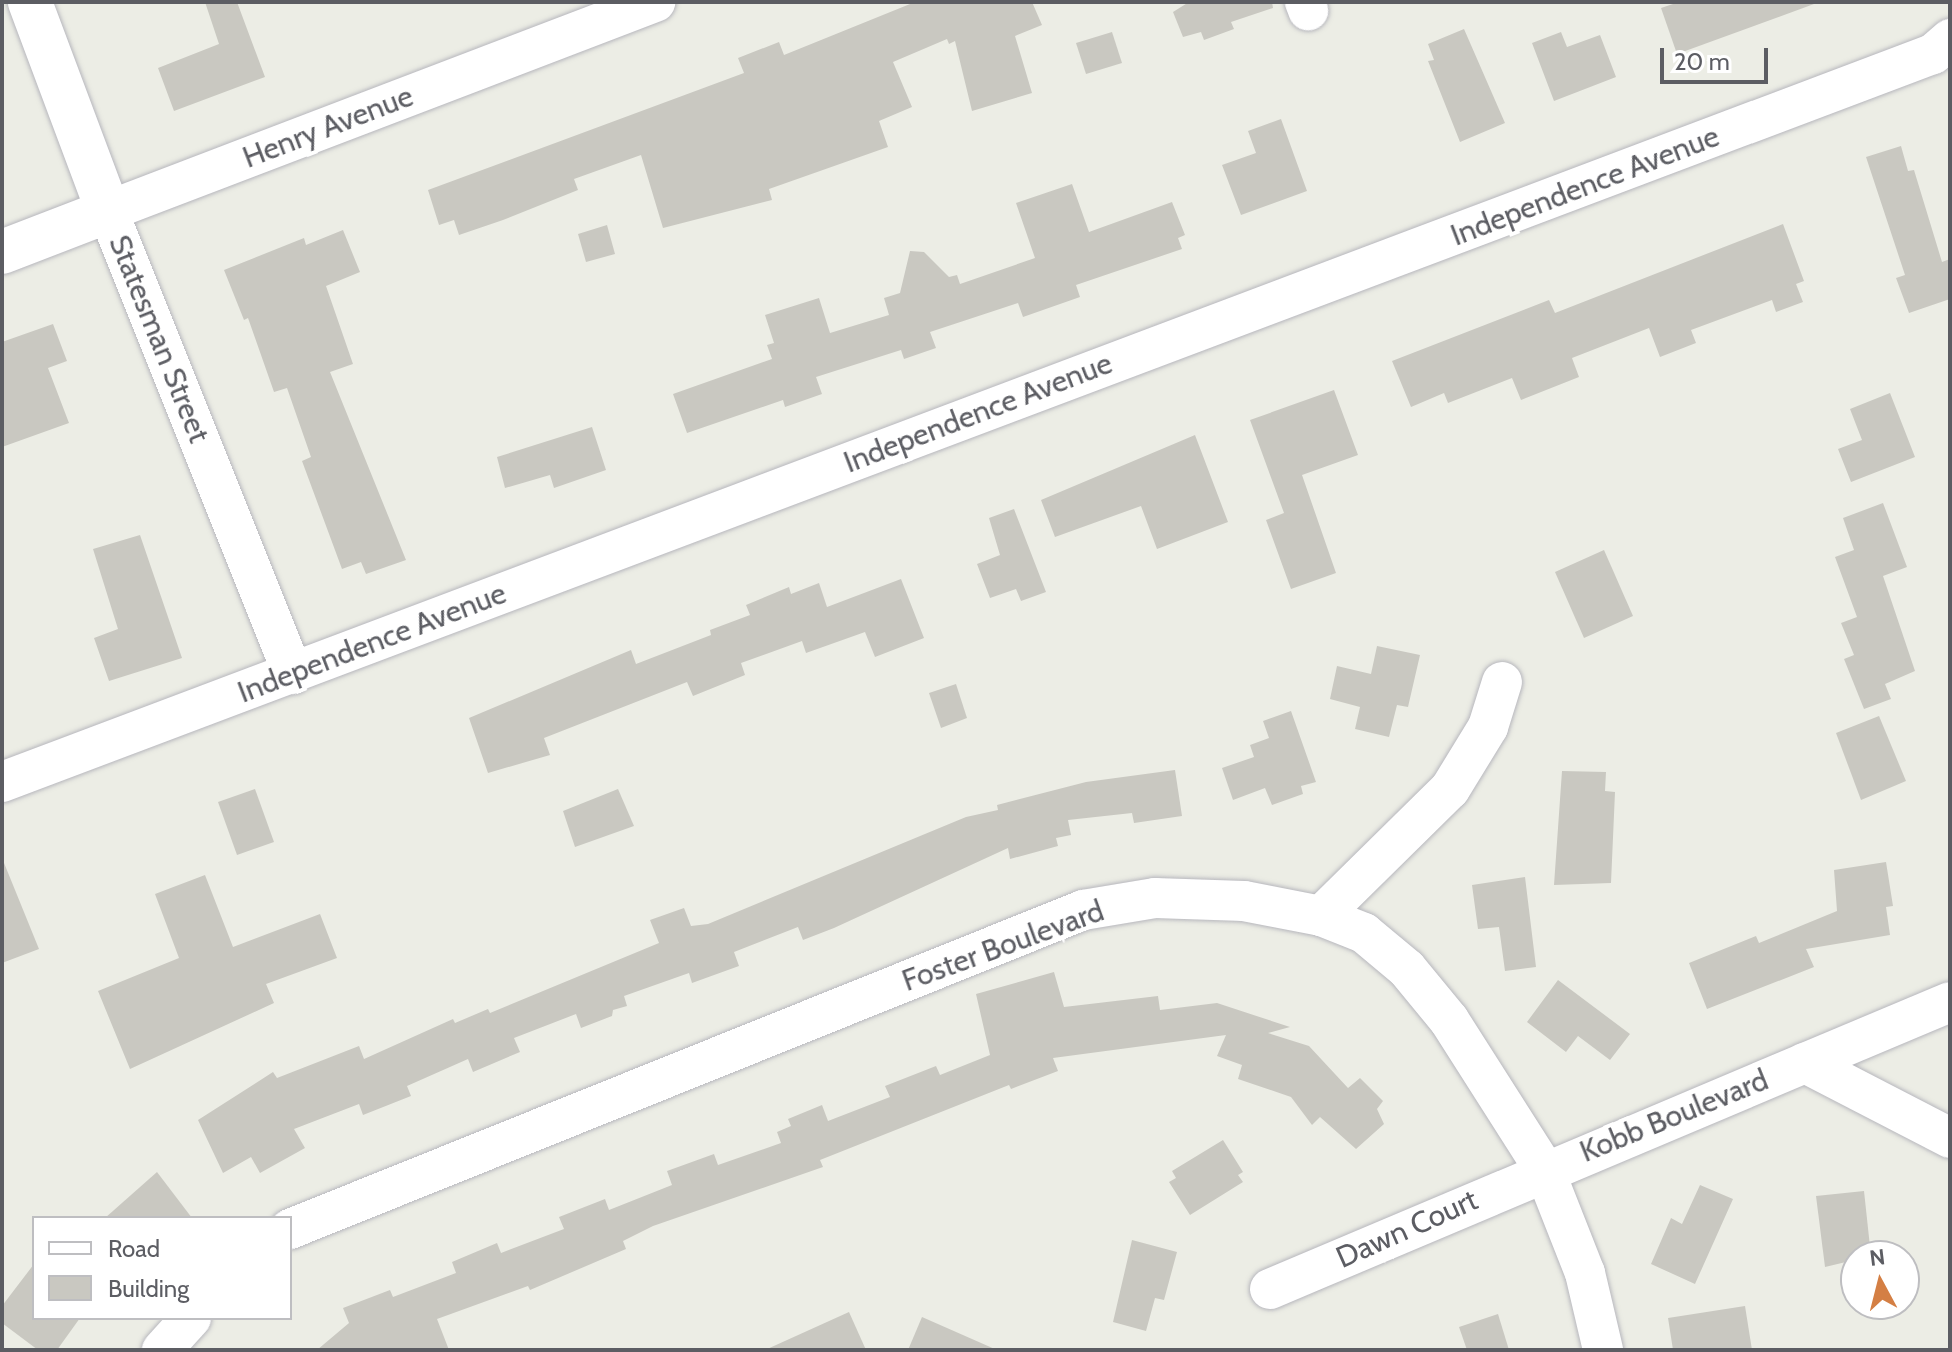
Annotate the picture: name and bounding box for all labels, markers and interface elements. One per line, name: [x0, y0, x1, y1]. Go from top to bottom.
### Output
scale bar: [1664, 32, 1772, 82]
text: 20 m: [1674, 47, 1730, 76]
street label: Henry Avenue: [238, 78, 418, 176]
street label: Independence Avenue: [1446, 118, 1724, 254]
street label: Statesman Street: [101, 230, 217, 448]
street label: Independence Avenue: [839, 345, 1117, 481]
street label: Independence Avenue: [233, 575, 511, 711]
street label: Foster Boulevard: [897, 893, 1109, 999]
street label: Kobb Boulevard: [1575, 1062, 1773, 1170]
street label: Dawn Court: [1331, 1182, 1483, 1276]
legend: [32, 1216, 292, 1320]
text: Road: [108, 1234, 160, 1263]
north arrow: [1840, 1240, 1920, 1320]
text: N: [1868, 1243, 1887, 1272]
text: Building: [108, 1274, 189, 1303]

